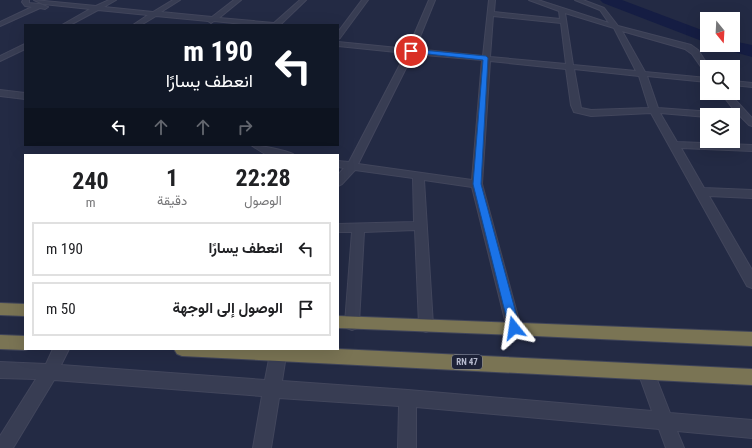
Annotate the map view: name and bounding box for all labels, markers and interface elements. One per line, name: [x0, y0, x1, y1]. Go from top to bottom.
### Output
north arrow: [700, 12, 740, 52]
map controls: [700, 12, 740, 148]
pin: [394, 34, 428, 68]
text: 190 m: [183, 35, 253, 68]
icon: left: [267, 40, 319, 92]
icon: arrive: [400, 40, 422, 62]
button: search: [700, 60, 740, 100]
text: انعطف يسارًا: [166, 70, 253, 91]
button: layers: [700, 108, 740, 148]
icon: left: [108, 116, 130, 138]
icon: ahead: [150, 116, 172, 138]
icon: ahead: [192, 116, 214, 138]
icon: right: [234, 116, 256, 138]
text: 1: [166, 164, 178, 192]
text: 22:28: [236, 164, 291, 192]
text: 240: [72, 167, 109, 195]
text: دقيقة: [157, 193, 187, 208]
text: الوصول: [244, 193, 282, 208]
text: m: [86, 195, 95, 210]
icon: left: [295, 238, 317, 260]
text: انعطف يسارًا: [209, 239, 283, 257]
text: 190 m: [46, 240, 83, 258]
icon: arrive: [295, 298, 317, 320]
text: الوصول إلى الوجهة: [172, 299, 283, 317]
text: 50 m: [46, 300, 76, 318]
position arrow: [493, 307, 535, 349]
road number: RN 47: [452, 355, 482, 369]

